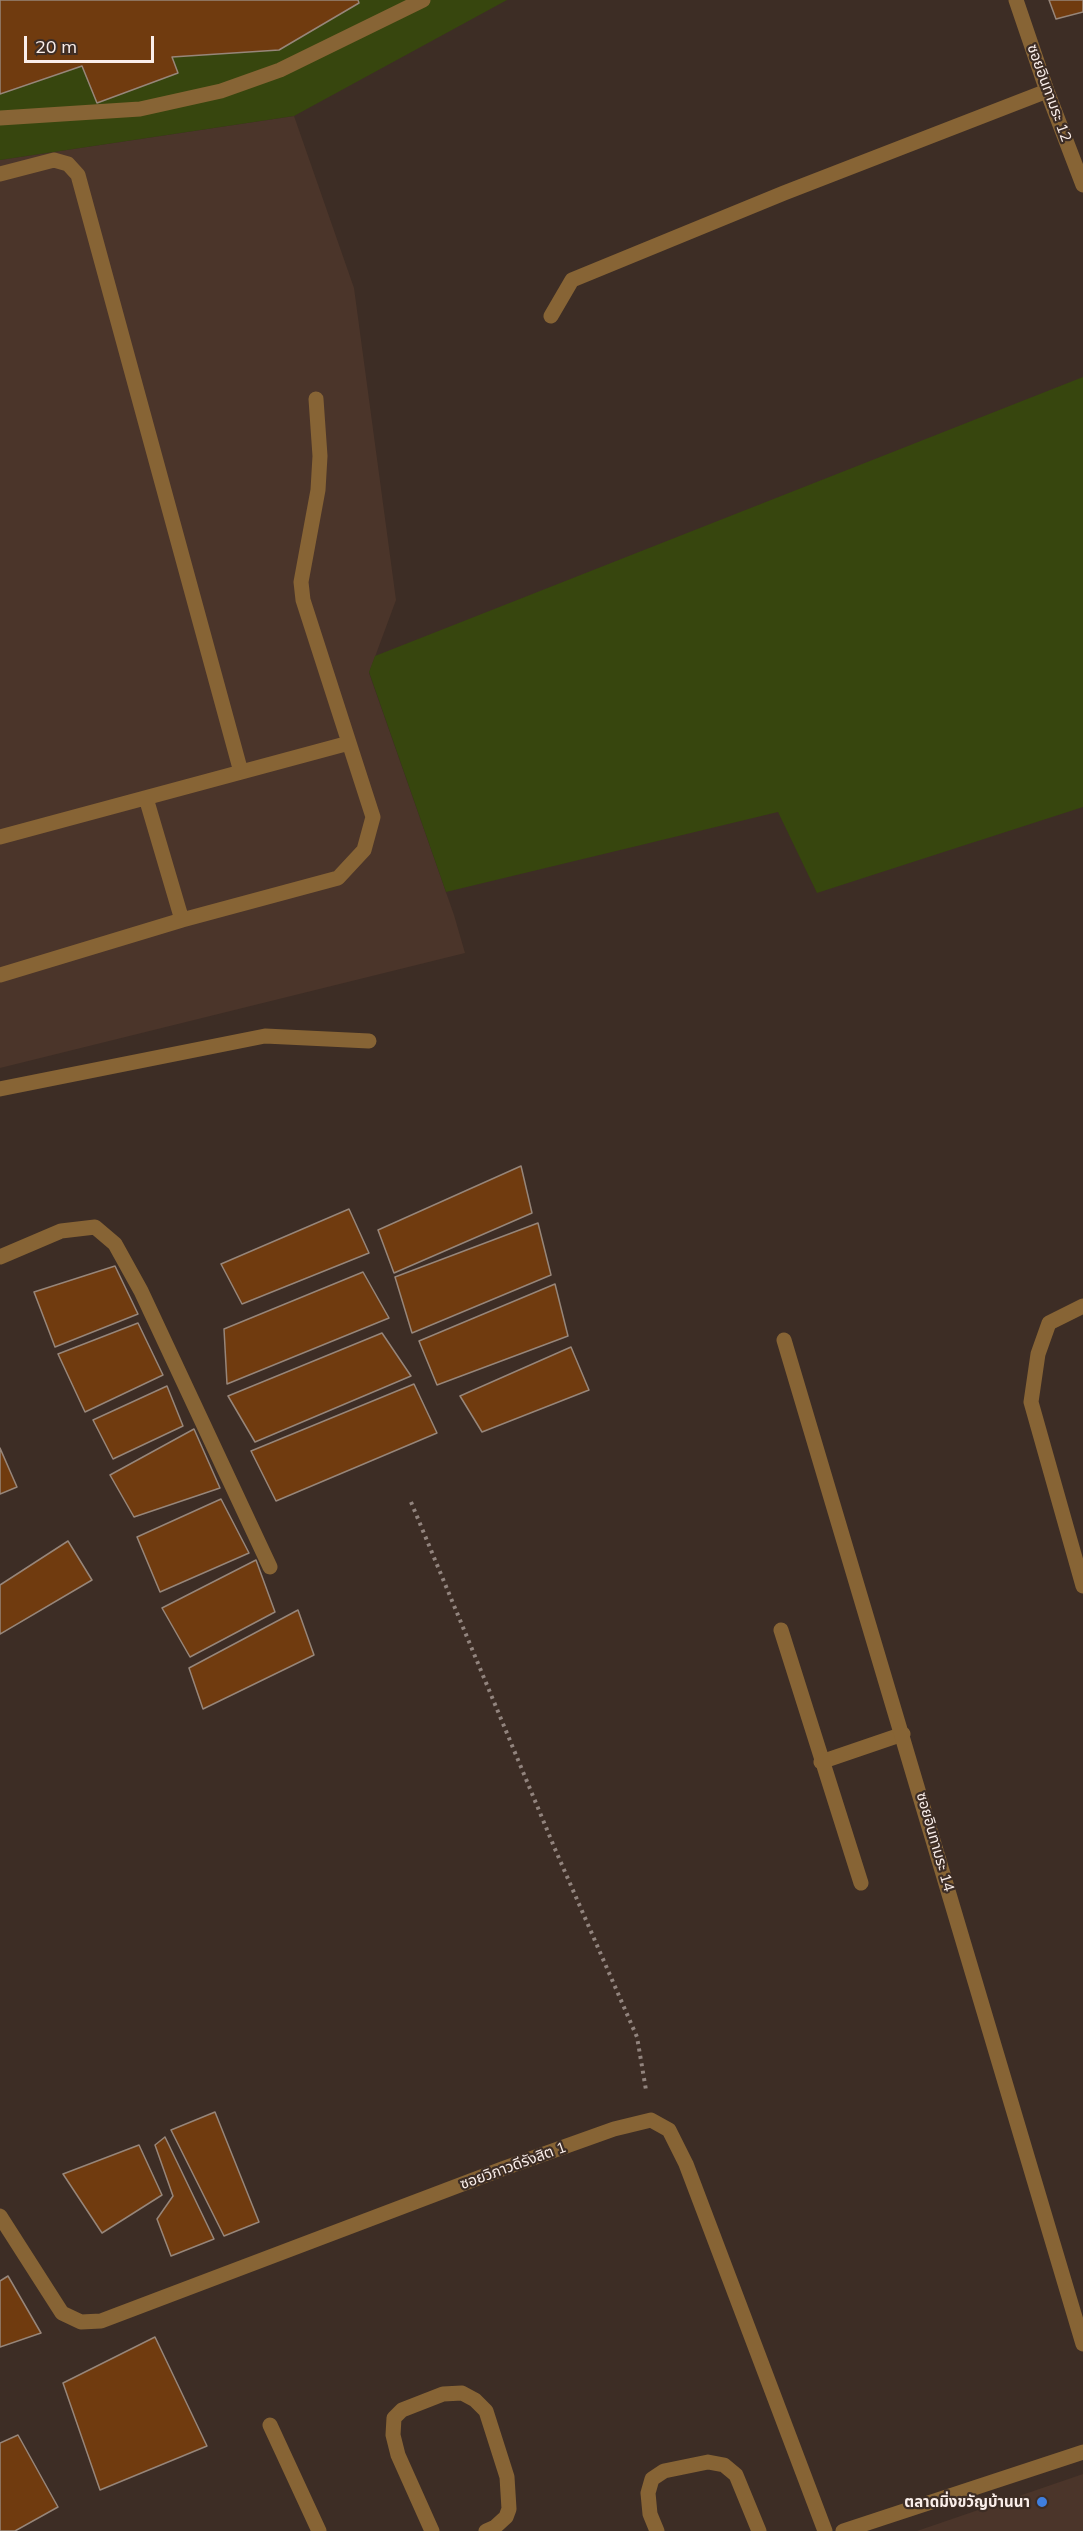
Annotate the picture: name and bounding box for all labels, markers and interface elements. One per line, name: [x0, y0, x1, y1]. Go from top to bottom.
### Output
scale bar: [27, 24, 158, 62]
text: 20 m: [35, 35, 77, 58]
street label: ซอยอินทามระ 12: [1023, 42, 1075, 144]
street label: ซอยอินทามระ 14: [912, 1790, 958, 1894]
street label: ซอยวิภาวดีรังสิต 1: [458, 2138, 568, 2194]
place label: ตลาดมิ่งขวัญบ้านนา: [904, 2493, 1030, 2511]
marker: ตลาดมิ่งขวัญบ้านนา: [1035, 2495, 1049, 2509]

